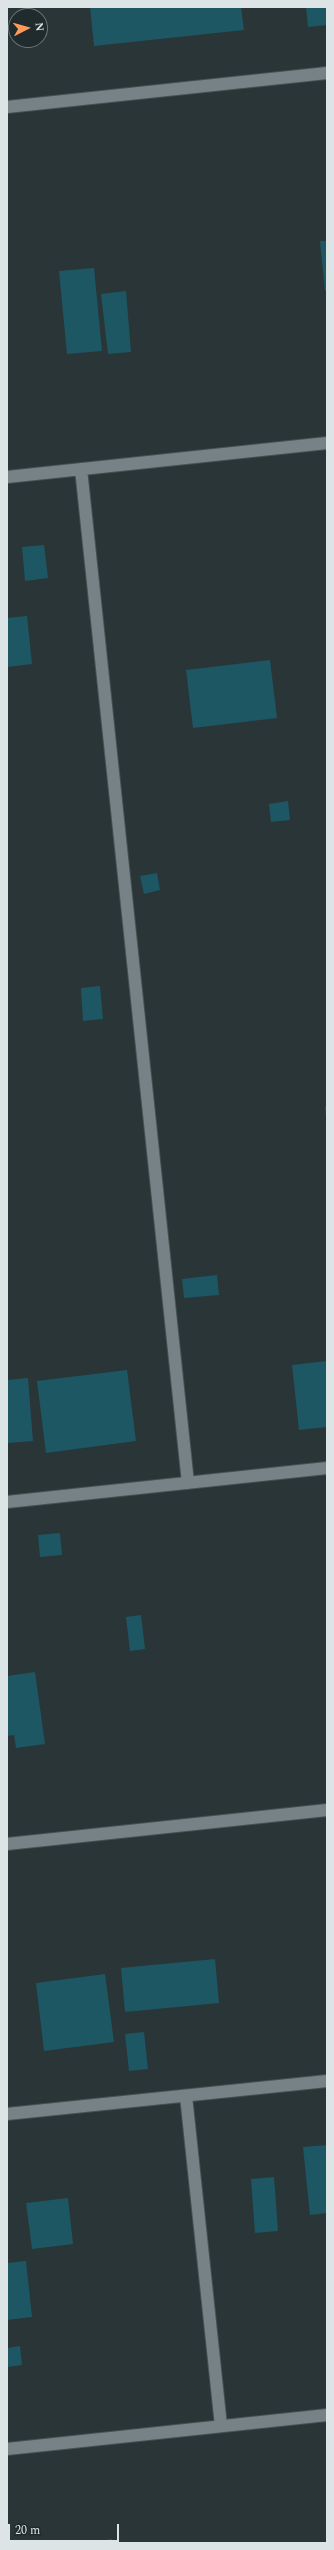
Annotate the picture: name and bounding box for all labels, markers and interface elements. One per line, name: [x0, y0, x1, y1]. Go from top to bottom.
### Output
north arrow: [8, 8, 48, 48]
text: N: [31, 21, 48, 32]
scale bar: [10, 2516, 121, 2542]
text: 20 m: [15, 2521, 40, 2540]

